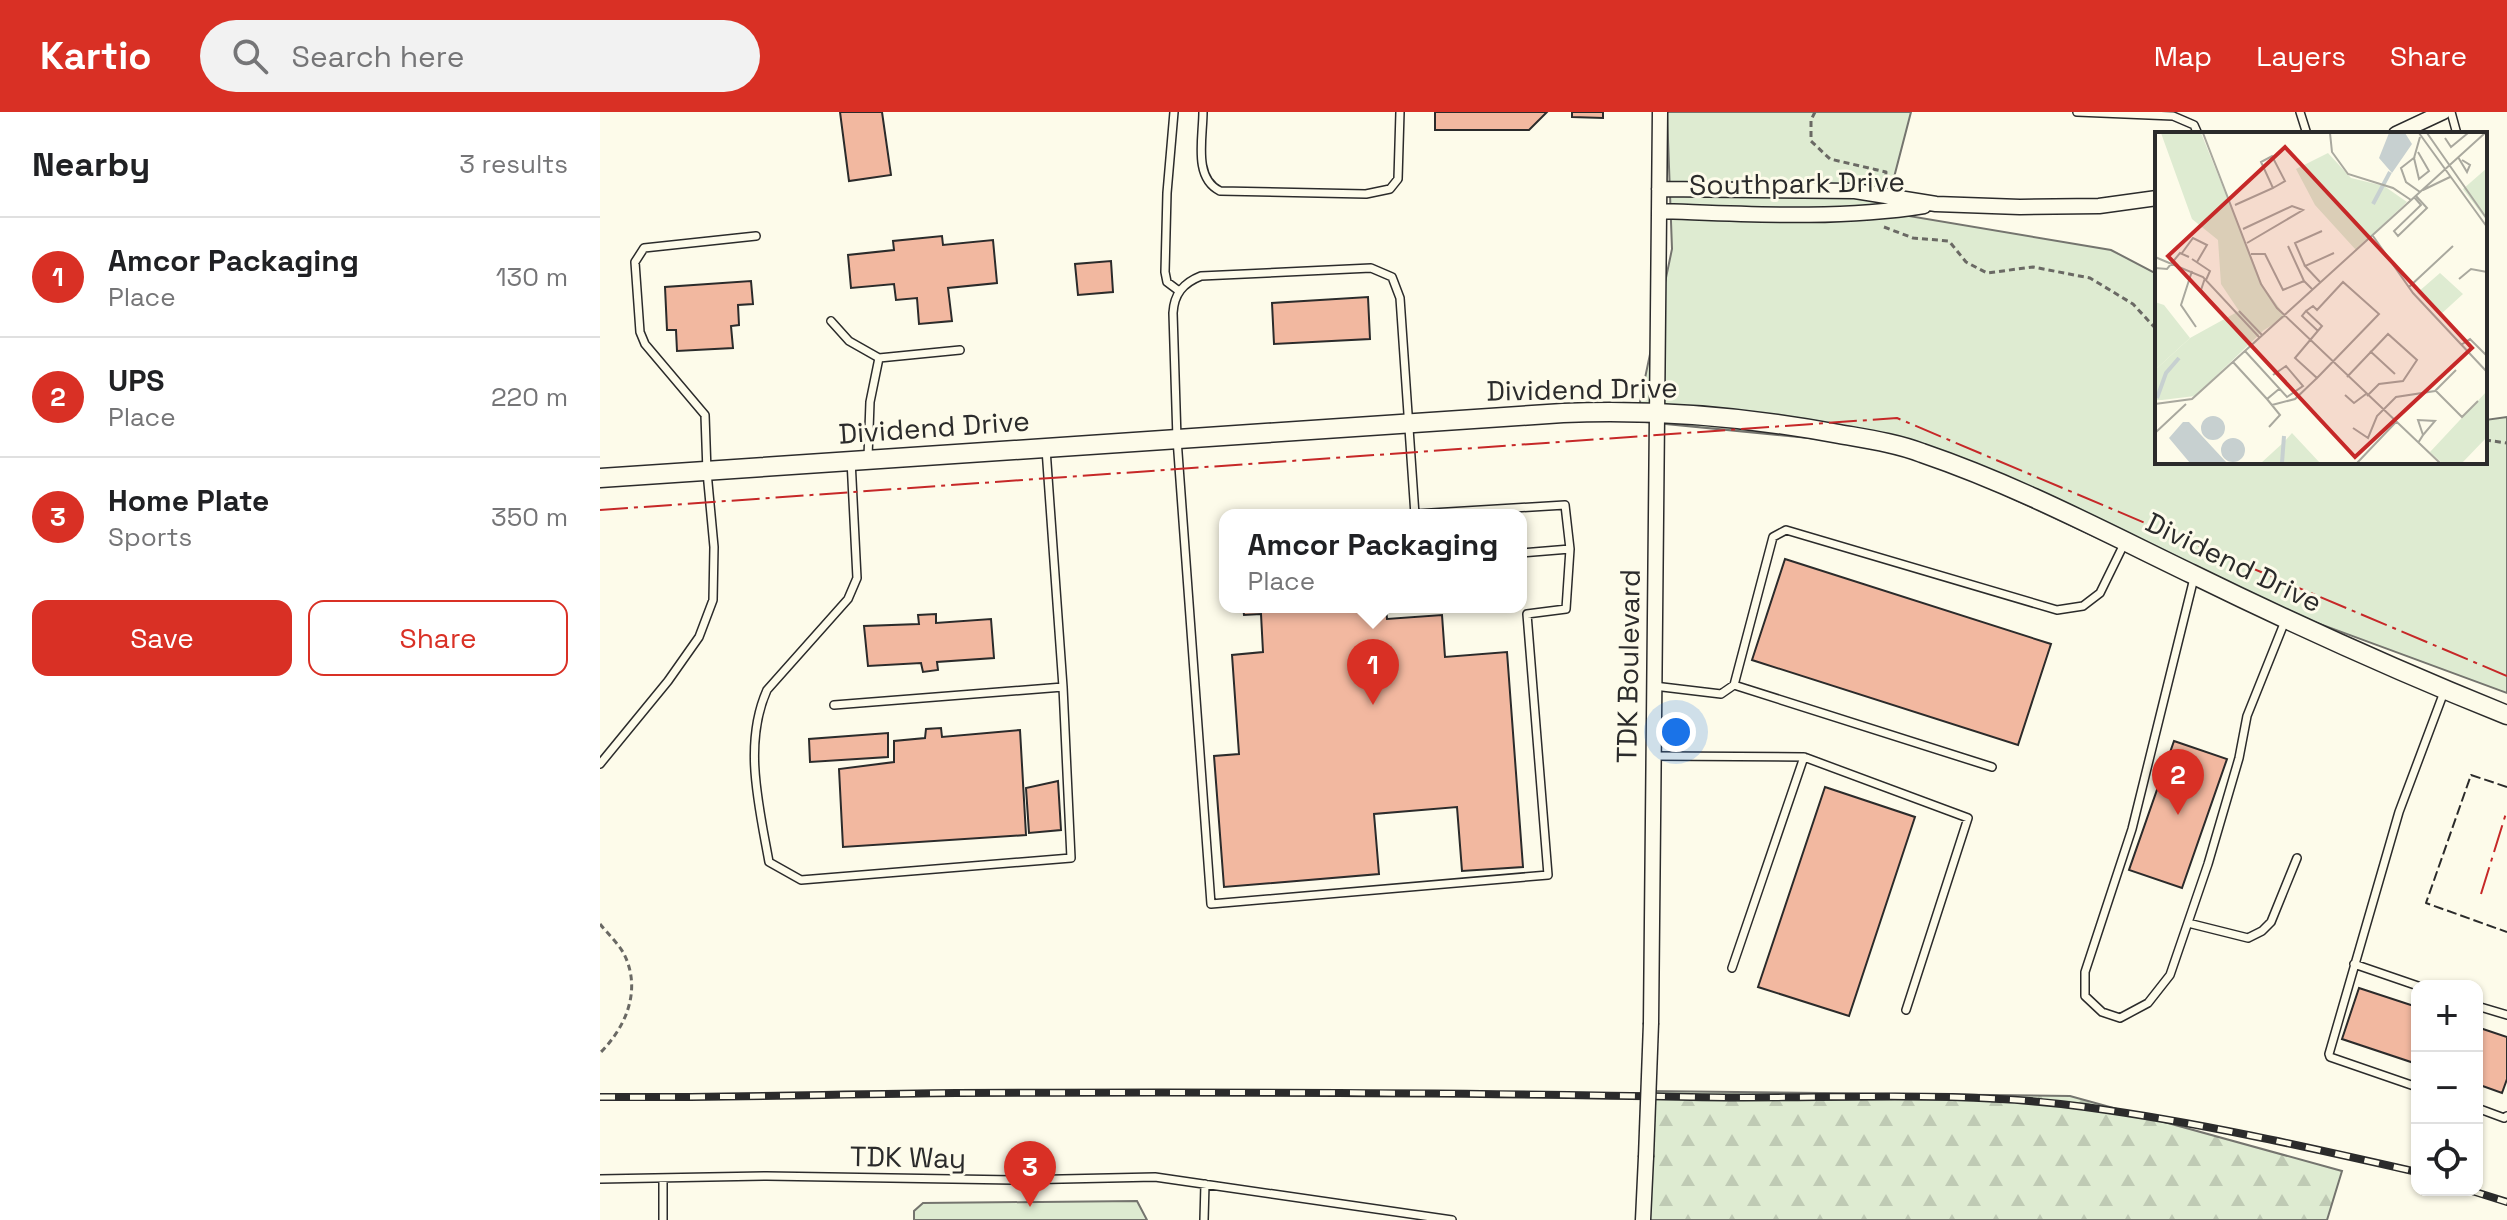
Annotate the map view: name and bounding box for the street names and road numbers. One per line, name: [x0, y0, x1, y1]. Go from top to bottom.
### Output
street label: Southpark Drive: [1689, 163, 1905, 203]
street label: Dividend Drive: [1486, 369, 1678, 409]
street label: Dividend Drive: [837, 402, 1031, 452]
street label: Dividend Drive: [2140, 504, 2328, 620]
street label: TDK Boulevard: [1608, 569, 1648, 763]
street label: TDK Way: [850, 1138, 966, 1176]

